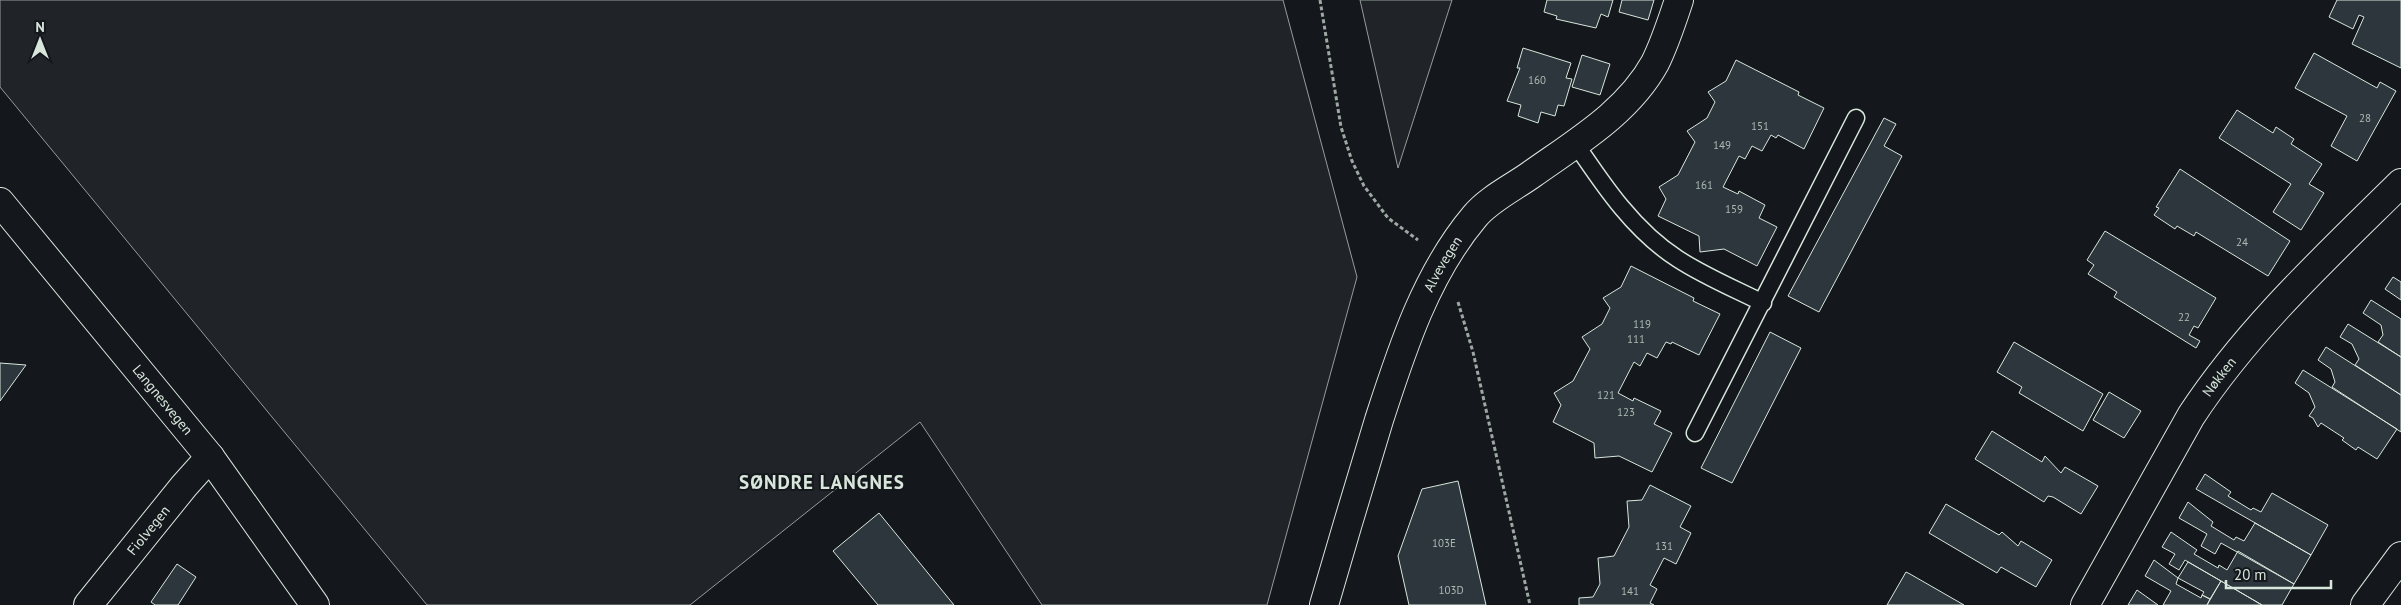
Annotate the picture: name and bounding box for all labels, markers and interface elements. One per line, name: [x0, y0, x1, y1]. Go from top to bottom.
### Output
north arrow: [15, 15, 65, 65]
text: N: [35, 18, 45, 36]
house number: 160: [1528, 73, 1546, 87]
house number: 28: [2359, 111, 2371, 125]
house number: 151: [1751, 119, 1769, 133]
house number: 149: [1713, 138, 1731, 152]
house number: 161: [1695, 178, 1713, 192]
house number: 159: [1725, 202, 1743, 216]
street label: Alvevegen: [1419, 232, 1466, 295]
house number: 24: [2236, 235, 2248, 249]
house number: 22: [2178, 310, 2190, 324]
house number: 119: [1633, 317, 1651, 331]
house number: 111: [1627, 332, 1645, 346]
street label: Nøkken: [2198, 353, 2240, 400]
street label: Langnesvegen: [129, 361, 197, 438]
house number: 121: [1597, 388, 1615, 402]
house number: 123: [1617, 405, 1635, 419]
district label: SØNDRE LANGNES: [739, 470, 905, 494]
street label: Fiolvegen: [123, 502, 174, 559]
house number: 103E: [1432, 536, 1456, 550]
house number: 131: [1655, 539, 1673, 553]
scale bar: [2226, 558, 2331, 590]
text: 20 m: [2234, 565, 2267, 584]
house number: 103D: [1438, 583, 1464, 597]
house number: 141: [1621, 584, 1639, 598]

